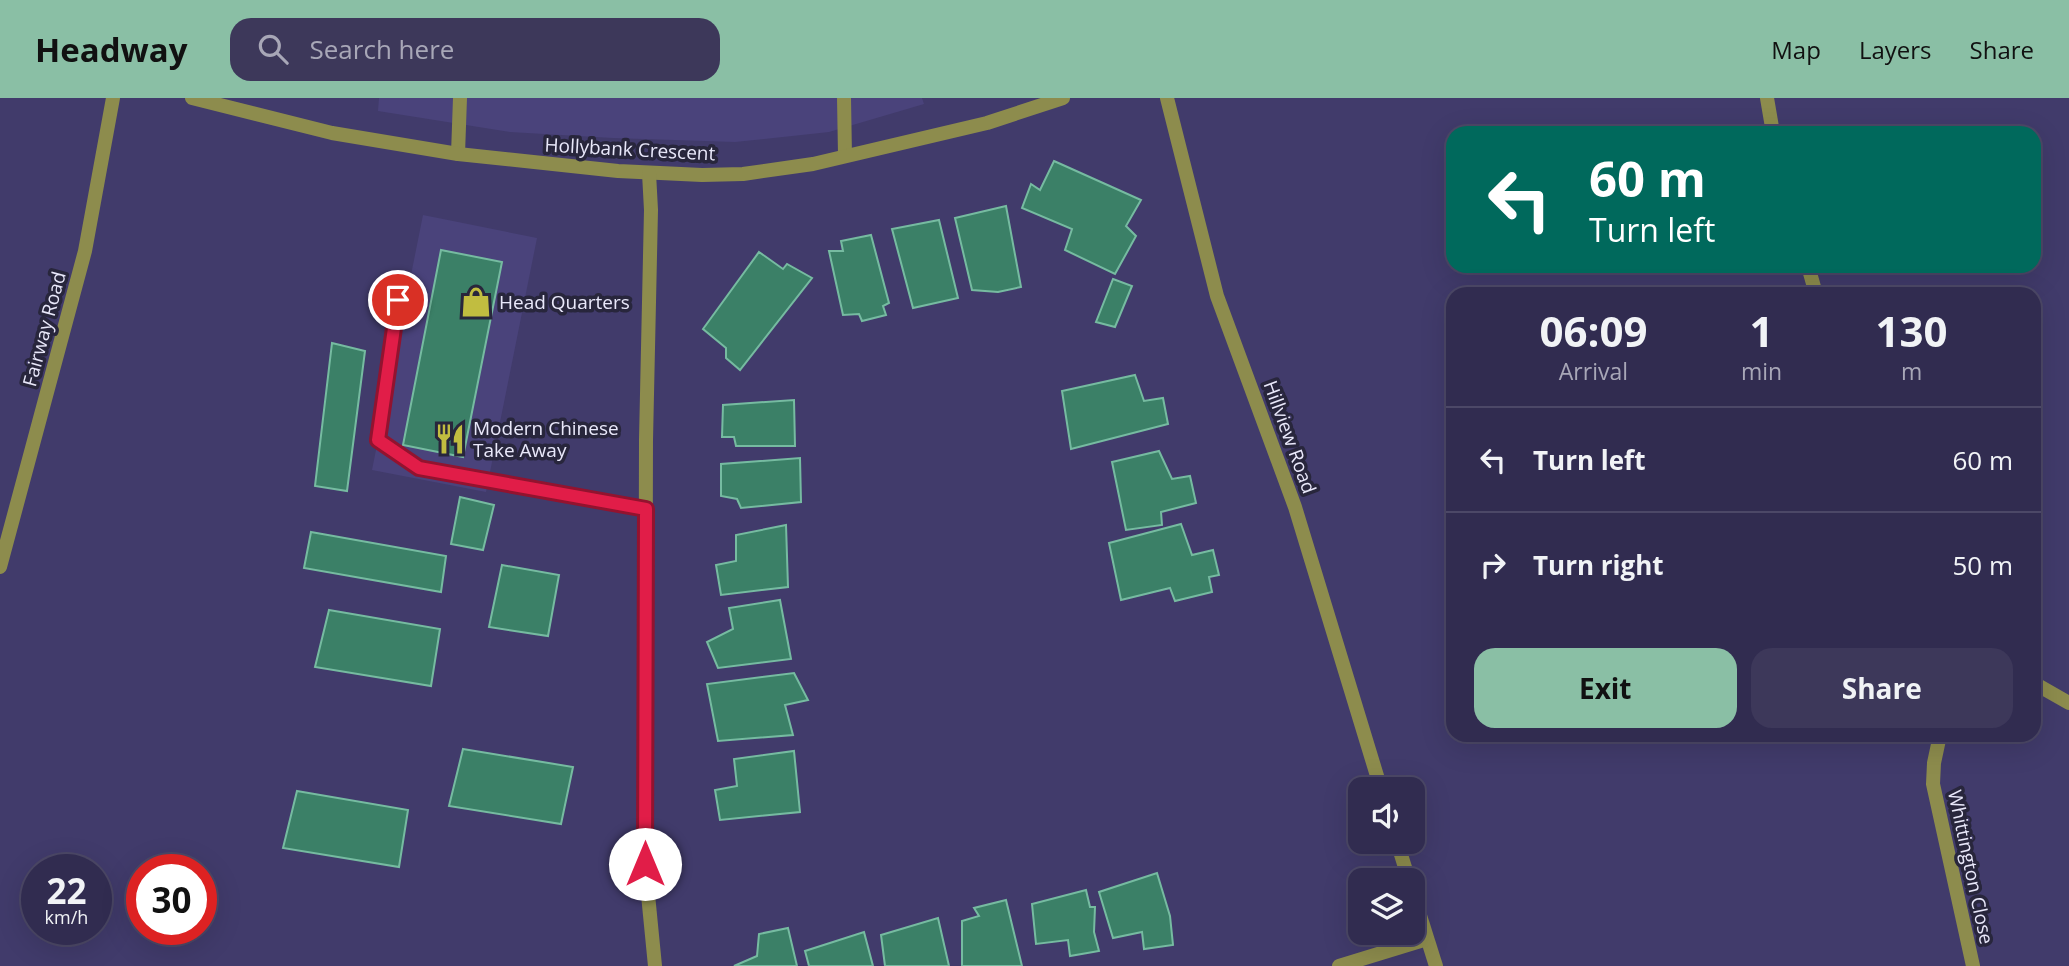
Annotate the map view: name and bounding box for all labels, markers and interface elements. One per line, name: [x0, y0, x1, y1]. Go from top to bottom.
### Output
search box: [230, 18, 720, 81]
text: Headway: [35, 27, 188, 72]
icon: search: [254, 30, 292, 68]
text: Search here: [310, 31, 454, 67]
text: Map: [1771, 33, 1821, 66]
text: Layers: [1859, 33, 1932, 66]
text: Share: [1970, 33, 2034, 66]
street label: Hollybank Crescent: [544, 132, 716, 166]
text: 60 m: [1589, 145, 1706, 211]
icon: left: [1474, 154, 1565, 245]
text: Turn left: [1589, 208, 1715, 251]
street label: Fairway Road: [16, 269, 72, 389]
pin: [368, 270, 428, 330]
icon: arrive: [379, 281, 417, 319]
shop icon: Head Quarters: [459, 285, 493, 319]
place label: Head Quarters: [499, 289, 630, 315]
text: 06:09: [1539, 302, 1647, 359]
text: 1: [1749, 302, 1774, 359]
text: 130: [1876, 302, 1948, 359]
text: Arrival: [1559, 355, 1628, 387]
text: min: [1741, 355, 1782, 387]
text: m: [1901, 355, 1922, 387]
street label: Hillview Road: [1258, 377, 1322, 497]
place label: Modern Chinese Take Away: [473, 415, 619, 463]
restaurant icon: Modern Chinese Take Away: [433, 422, 467, 456]
icon: left: [1474, 441, 1512, 479]
text: Turn left: [1533, 442, 1645, 478]
text: 60 m: [1952, 442, 2013, 478]
icon: right: [1474, 546, 1512, 584]
text: Turn right: [1533, 547, 1664, 583]
text: 50 m: [1952, 547, 2013, 583]
button: Exit: [1474, 648, 1737, 728]
button: Share: [1751, 648, 2013, 728]
map controls: [1348, 777, 1425, 945]
button: sound: [1348, 777, 1425, 854]
street label: Whittington Close: [1942, 788, 2000, 946]
position arrow: [608, 827, 682, 901]
speed limit sign: 30: [126, 854, 217, 945]
text: 22: [46, 867, 87, 914]
button: layers: [1348, 868, 1425, 945]
text: km/h: [45, 905, 88, 929]

